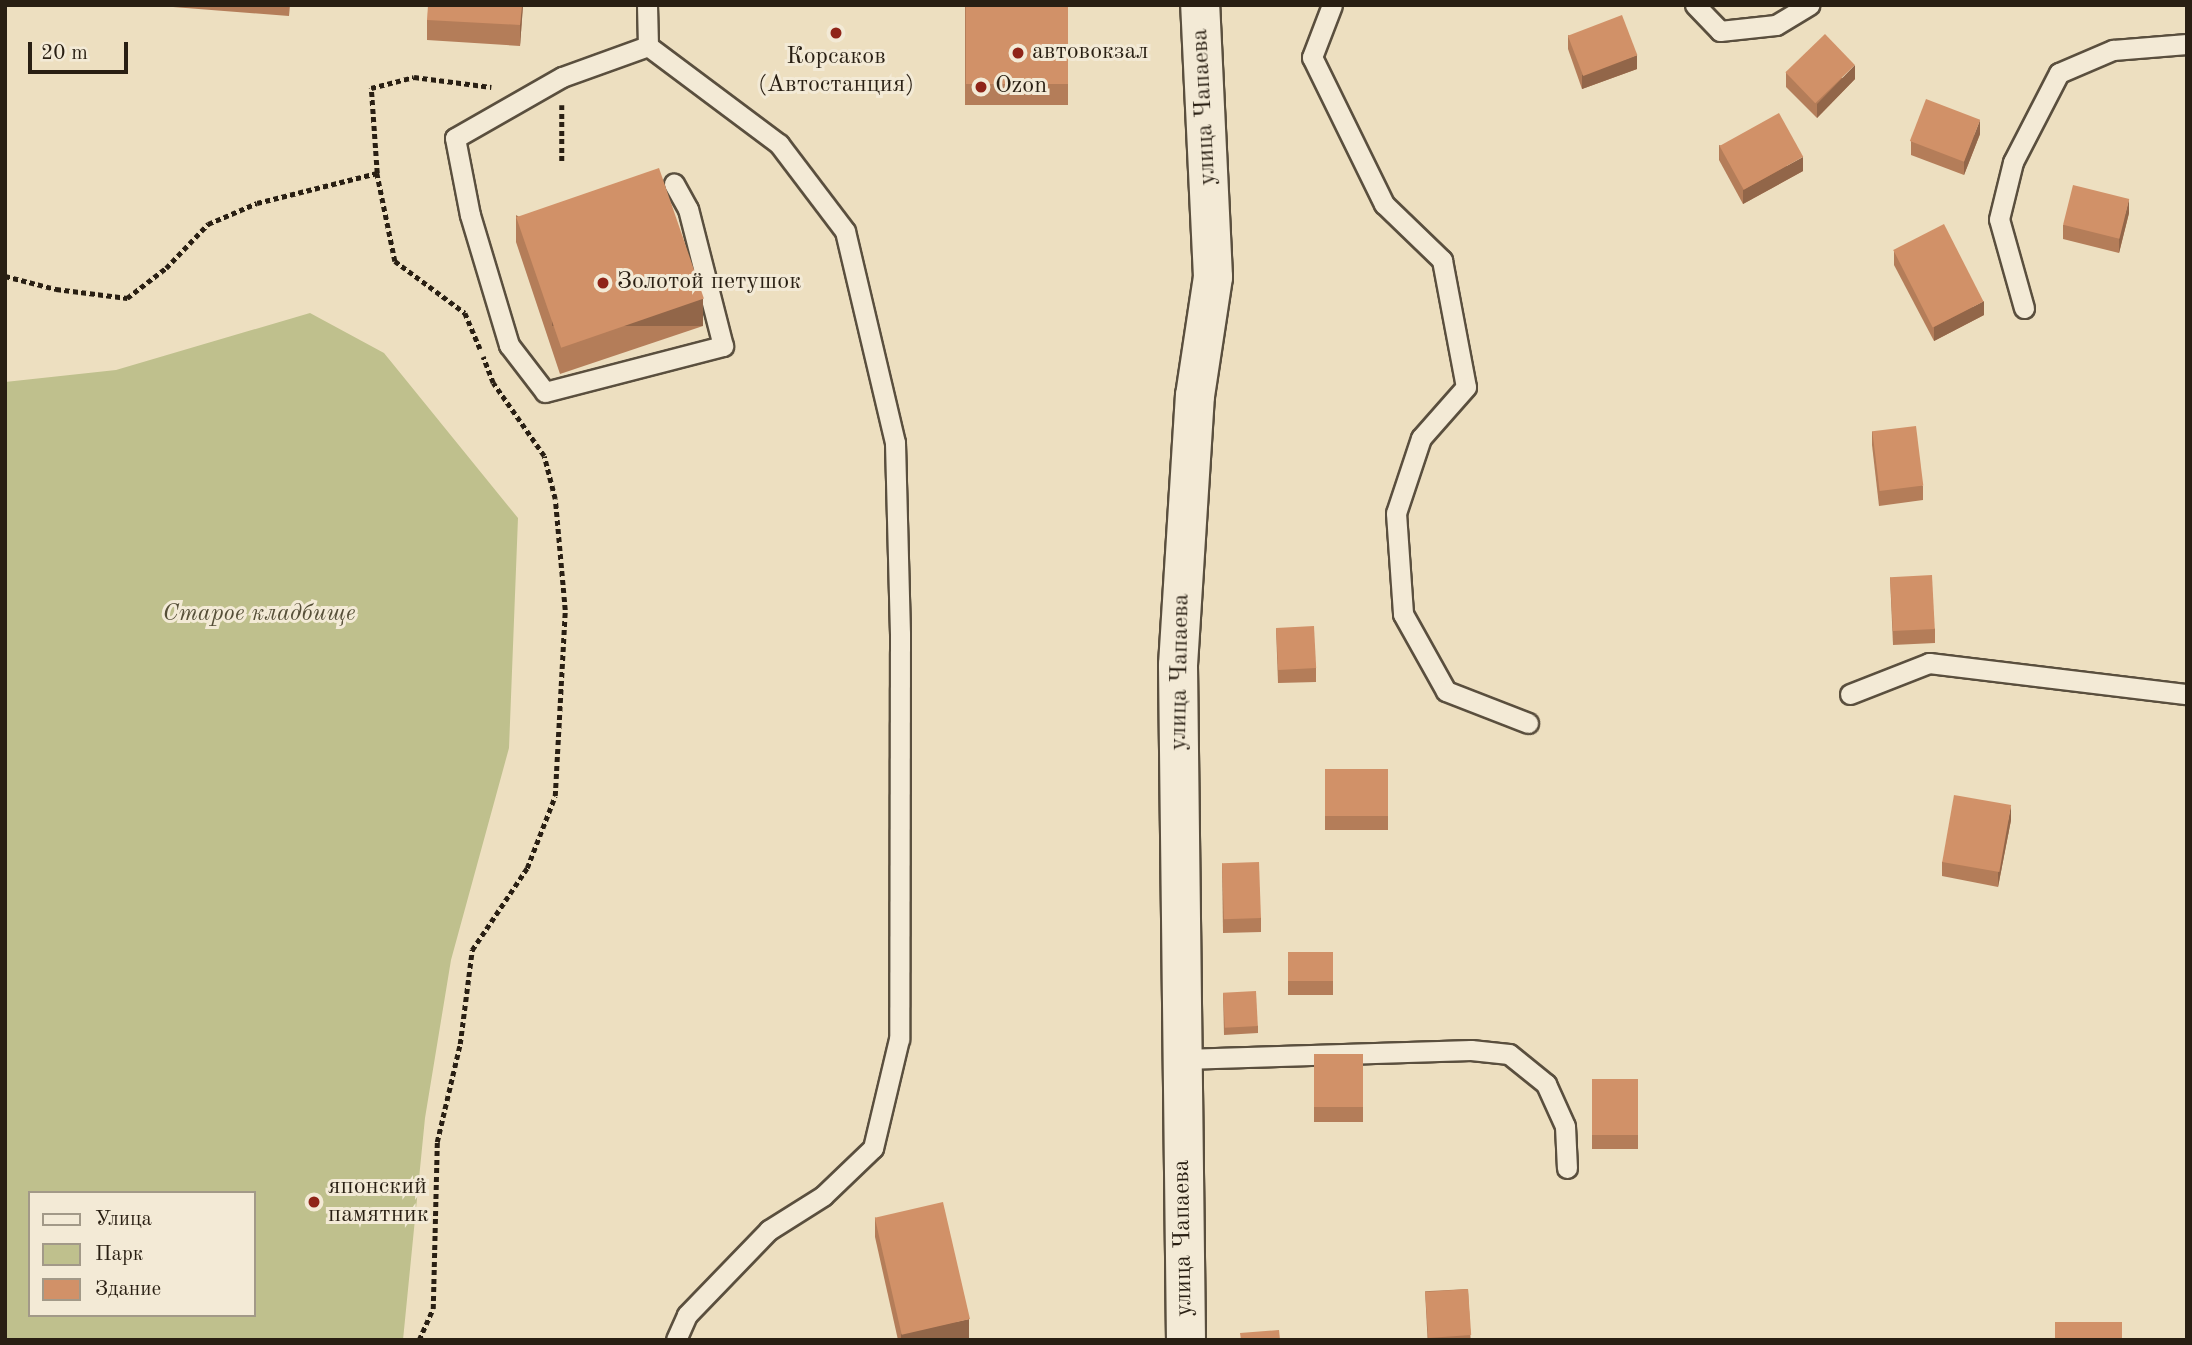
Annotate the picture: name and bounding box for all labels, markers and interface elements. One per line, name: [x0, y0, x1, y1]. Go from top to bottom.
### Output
marker: Корсаков (Автостанция): [828, 25, 844, 41]
scale bar: [32, 28, 131, 72]
street label: улица Чапаева: [1187, 28, 1223, 186]
place label: автовокзал: [1032, 39, 1148, 67]
text: 20 m: [41, 43, 88, 64]
place label: Корсаков (Автостанция): [758, 44, 914, 100]
marker: автовокзал: [1010, 45, 1026, 61]
place label: Ozon: [995, 73, 1047, 101]
marker: Ozon: [973, 79, 989, 95]
place label: Золотой петушок: [617, 269, 801, 297]
marker: Золотой петушок: [595, 275, 611, 291]
street label: улица Чапаева: [1165, 593, 1197, 751]
park label: Старое кладбище: [162, 601, 356, 629]
street label: улица Чапаева: [1168, 1159, 1200, 1317]
place label: японский памятник: [328, 1174, 429, 1230]
legend: [28, 1191, 256, 1317]
marker: японский памятник: [306, 1194, 322, 1210]
text: Улица: [95, 1209, 152, 1230]
text: Парк: [95, 1244, 143, 1265]
text: Здание: [95, 1279, 161, 1300]

